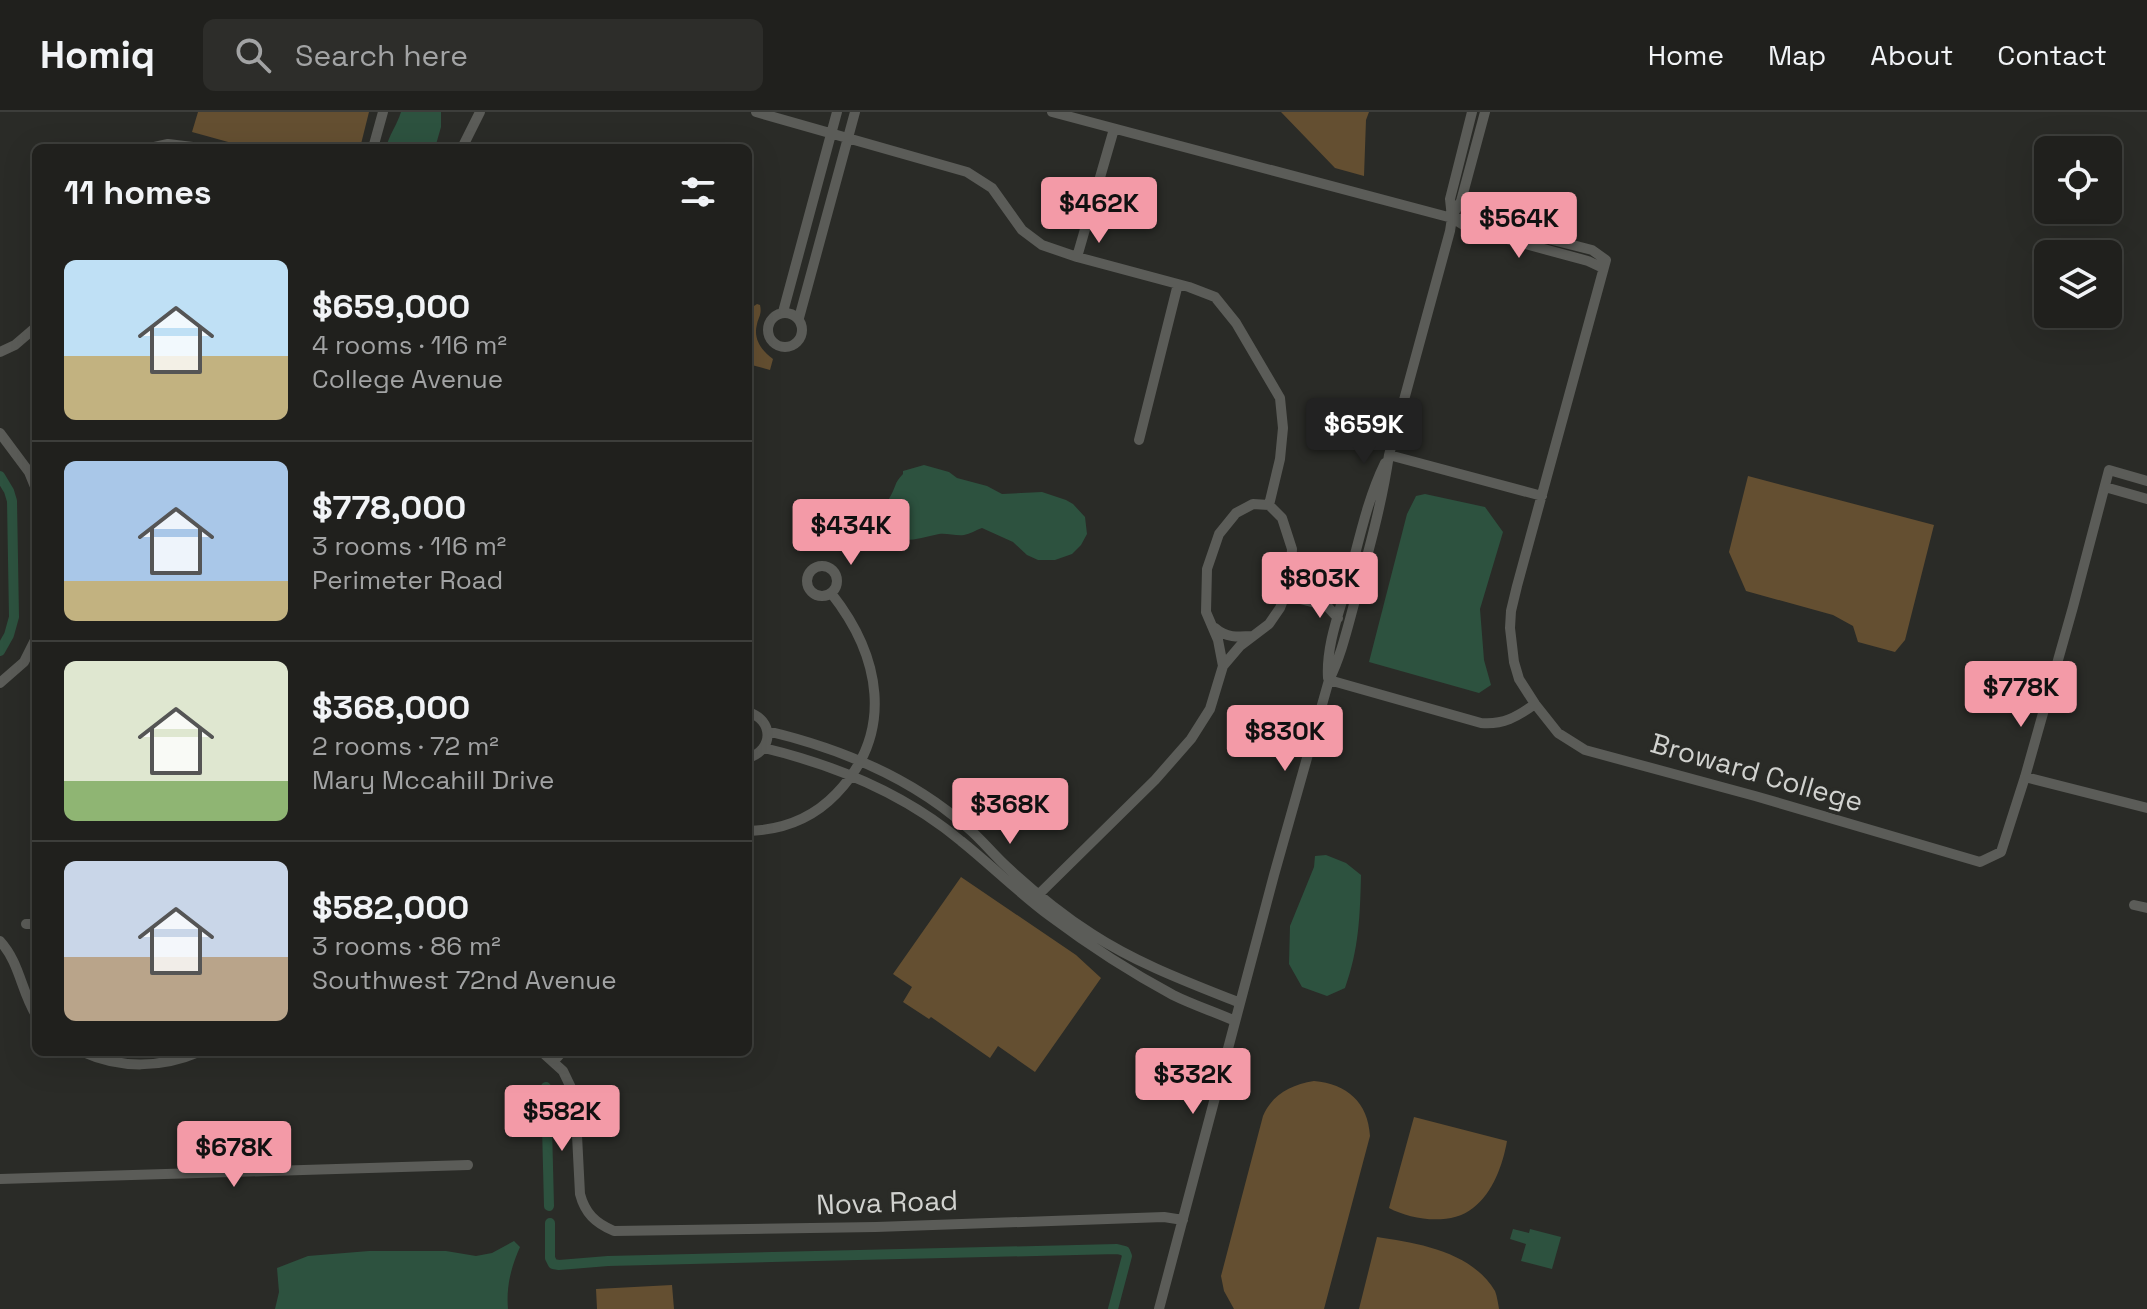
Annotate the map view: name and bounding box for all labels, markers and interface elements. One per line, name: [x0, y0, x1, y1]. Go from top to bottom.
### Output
search box: [203, 19, 763, 91]
text: Homiq: [40, 31, 155, 79]
icon: search: [231, 33, 275, 77]
text: Search here: [295, 36, 468, 75]
text: Home: [1648, 37, 1724, 73]
text: Map: [1768, 37, 1826, 73]
text: About: [1870, 37, 1953, 73]
text: Contact: [1997, 37, 2107, 73]
map controls: [2034, 136, 2122, 328]
button: locate: [2034, 136, 2122, 224]
icon: filters: [676, 170, 720, 214]
text: 11 homes: [64, 171, 212, 214]
pin: $462K: [1043, 177, 1155, 245]
text: $462K: [1059, 186, 1139, 220]
pin: $564K: [1463, 192, 1575, 260]
text: $564K: [1479, 201, 1559, 235]
button: layers: [2034, 240, 2122, 328]
text: $659,000: [312, 285, 470, 328]
icon: home: [128, 292, 224, 388]
text: 4 rooms · 116 m²: [312, 328, 507, 362]
text: College Avenue: [312, 362, 503, 396]
pin: $659K: [1308, 398, 1420, 466]
text: $659K: [1324, 407, 1404, 441]
text: $778,000: [312, 486, 466, 529]
icon: home: [128, 493, 224, 589]
pin: $434K: [795, 499, 907, 567]
text: $434K: [811, 508, 891, 542]
text: 3 rooms · 116 m²: [312, 529, 506, 563]
pin: $803K: [1264, 552, 1376, 620]
text: $803K: [1280, 561, 1360, 595]
text: Perimeter Road: [312, 563, 503, 597]
pin: $778K: [1965, 661, 2077, 729]
text: $778K: [1983, 670, 2059, 704]
text: $368,000: [312, 686, 470, 729]
icon: home: [128, 693, 224, 789]
pin: $830K: [1229, 705, 1341, 773]
text: $830K: [1245, 714, 1325, 748]
street label: Broward College: [1647, 724, 1867, 820]
text: 2 rooms · 72 m²: [312, 729, 499, 763]
text: Mary Mccahill Drive: [312, 763, 554, 797]
pin: $368K: [954, 778, 1066, 846]
text: $368K: [970, 787, 1050, 821]
text: $582,000: [312, 886, 469, 929]
icon: home: [128, 893, 224, 989]
text: 3 rooms · 86 m²: [312, 929, 501, 963]
text: Southwest 72nd Avenue: [312, 963, 617, 997]
pin: $332K: [1137, 1048, 1249, 1116]
text: $332K: [1153, 1057, 1233, 1091]
pin: $582K: [506, 1085, 618, 1153]
text: $582K: [523, 1094, 601, 1128]
pin: $678K: [178, 1121, 290, 1189]
text: $678K: [195, 1130, 273, 1164]
street label: Nova Road: [815, 1182, 959, 1222]

